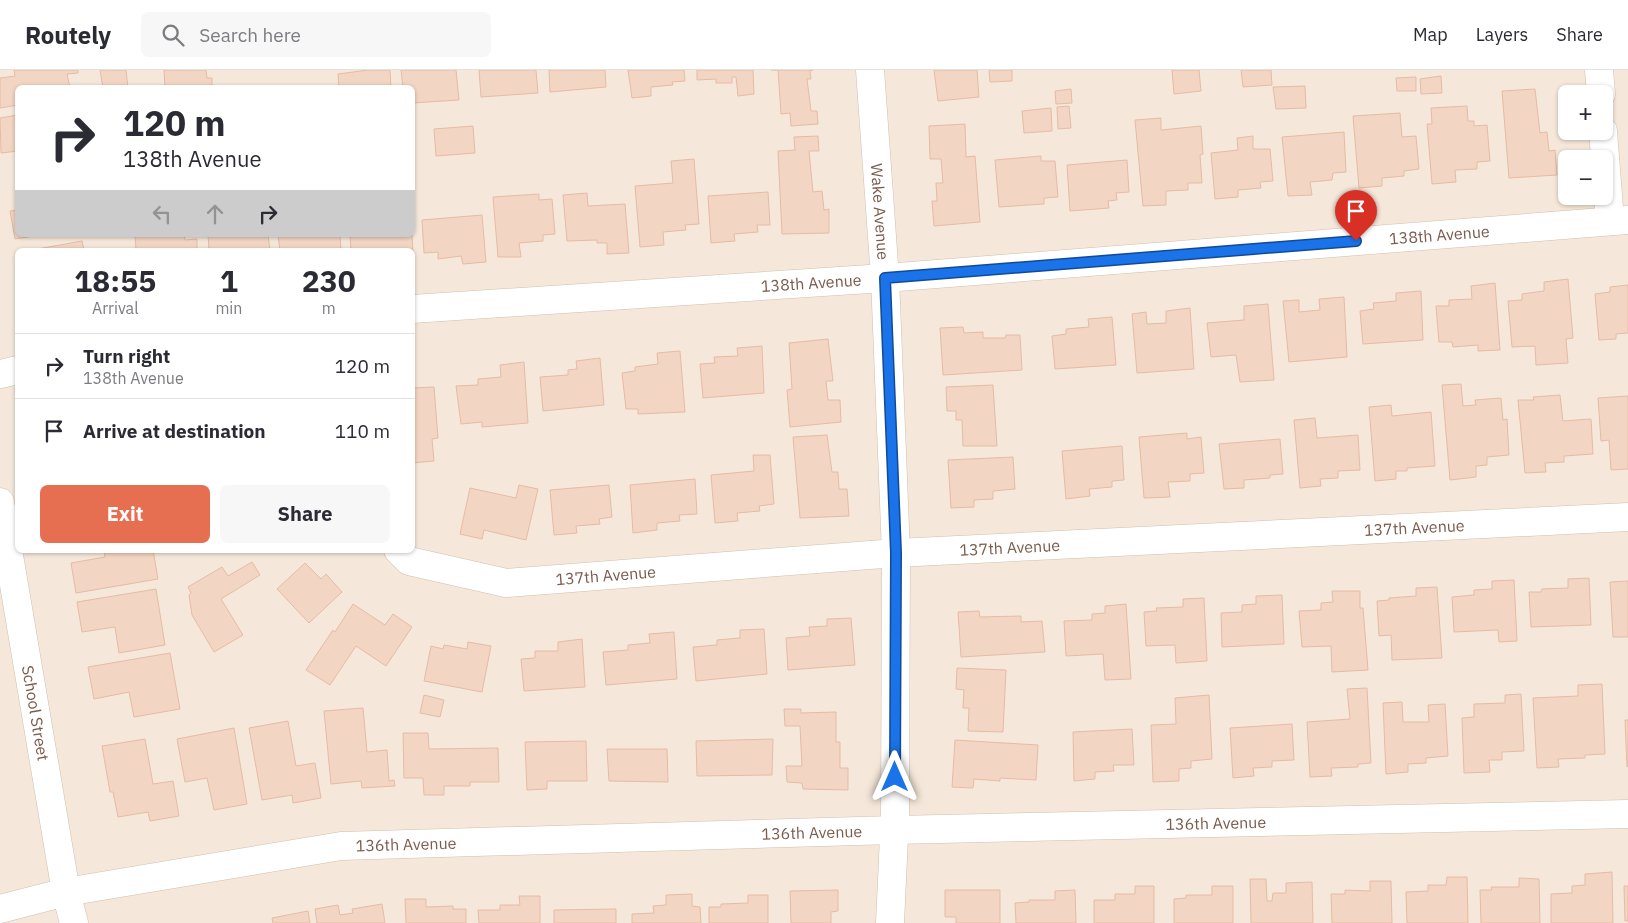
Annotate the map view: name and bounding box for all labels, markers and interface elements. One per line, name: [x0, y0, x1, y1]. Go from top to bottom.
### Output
search box: [141, 12, 491, 57]
text: Routely: [25, 19, 111, 51]
icon: search: [159, 21, 187, 49]
text: Search here: [199, 23, 301, 47]
text: Map: [1413, 23, 1448, 46]
text: Layers: [1476, 23, 1528, 46]
text: Share: [1556, 23, 1603, 46]
map controls: [1558, 85, 1613, 205]
button: +: [1558, 85, 1613, 140]
text: 120 m: [123, 100, 226, 146]
icon: right: [40, 105, 105, 170]
text: 138th Avenue: [123, 144, 261, 173]
button: −: [1558, 150, 1613, 205]
street label: Wake Avenue: [867, 163, 894, 261]
pin: [1335, 190, 1377, 241]
icon: arrive: [1342, 197, 1370, 225]
icon: left: [148, 200, 176, 228]
icon: ahead: [201, 200, 229, 228]
icon: right: [254, 200, 282, 228]
street label: 138th Avenue: [1388, 221, 1491, 249]
text: 18:55: [74, 261, 156, 300]
text: 1: [220, 261, 238, 300]
text: 230: [302, 261, 356, 300]
street label: 138th Avenue: [760, 270, 862, 296]
text: Arrival: [92, 298, 139, 318]
text: min: [215, 298, 242, 318]
text: m: [322, 298, 336, 318]
text: Turn right: [83, 344, 170, 368]
icon: right: [40, 352, 68, 380]
text: 120 m: [335, 354, 390, 378]
text: 138th Avenue: [83, 368, 184, 388]
icon: arrive: [40, 417, 68, 445]
text: Arrive at destination: [83, 419, 266, 443]
text: 110 m: [335, 419, 390, 443]
button: Exit: [40, 485, 210, 543]
button: Share: [220, 485, 390, 543]
street label: 137th Avenue: [1363, 515, 1465, 540]
street label: 137th Avenue: [959, 535, 1061, 560]
street label: 137th Avenue: [555, 561, 657, 589]
street label: School Street: [18, 664, 54, 762]
position arrow: [868, 750, 920, 802]
street label: 136th Avenue: [1165, 812, 1267, 834]
street label: 136th Avenue: [761, 821, 863, 844]
street label: 136th Avenue: [355, 833, 457, 856]

